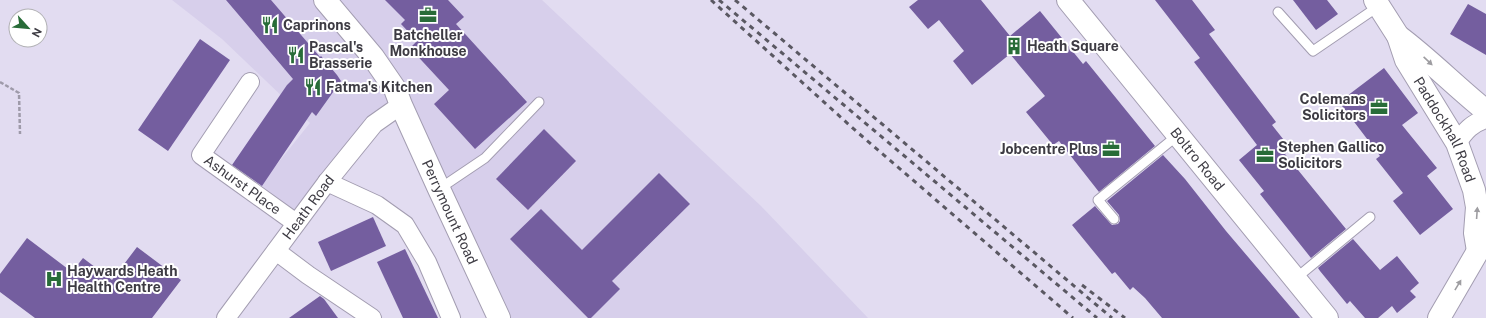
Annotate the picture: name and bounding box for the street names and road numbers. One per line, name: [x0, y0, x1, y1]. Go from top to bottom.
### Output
street label: Paddockhall Road: [1410, 74, 1479, 184]
street label: Boltro Road: [1167, 124, 1228, 194]
street label: Ashurst Place: [201, 152, 284, 218]
street label: Perrymount Road: [419, 157, 481, 267]
street label: Heath Road: [279, 172, 337, 243]

